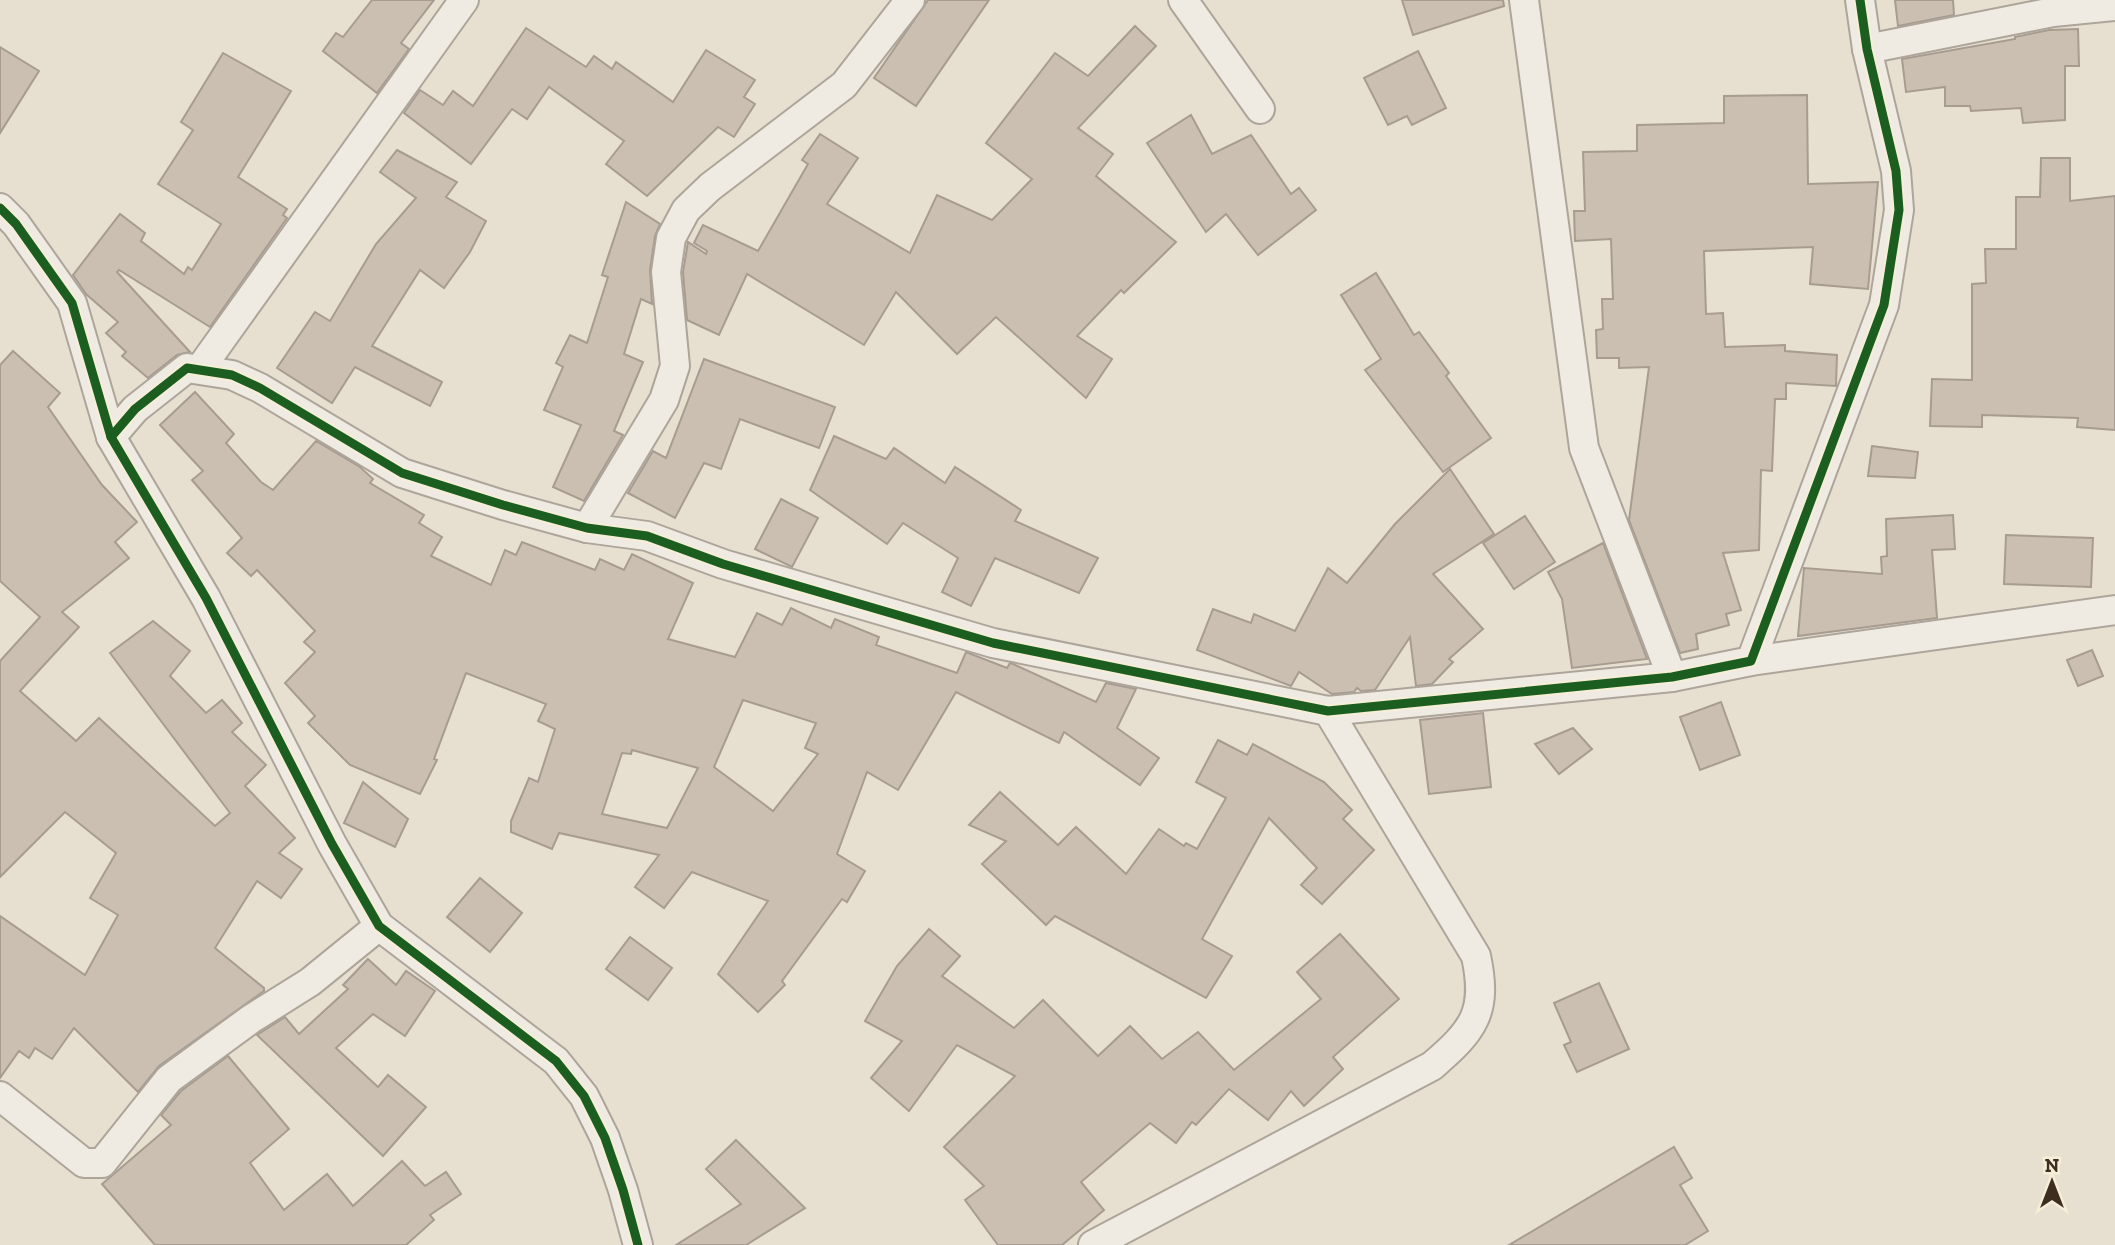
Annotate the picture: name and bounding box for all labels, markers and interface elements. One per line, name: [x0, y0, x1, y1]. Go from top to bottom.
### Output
north arrow: [2017, 1147, 2087, 1217]
text: N: [2045, 1154, 2059, 1177]

